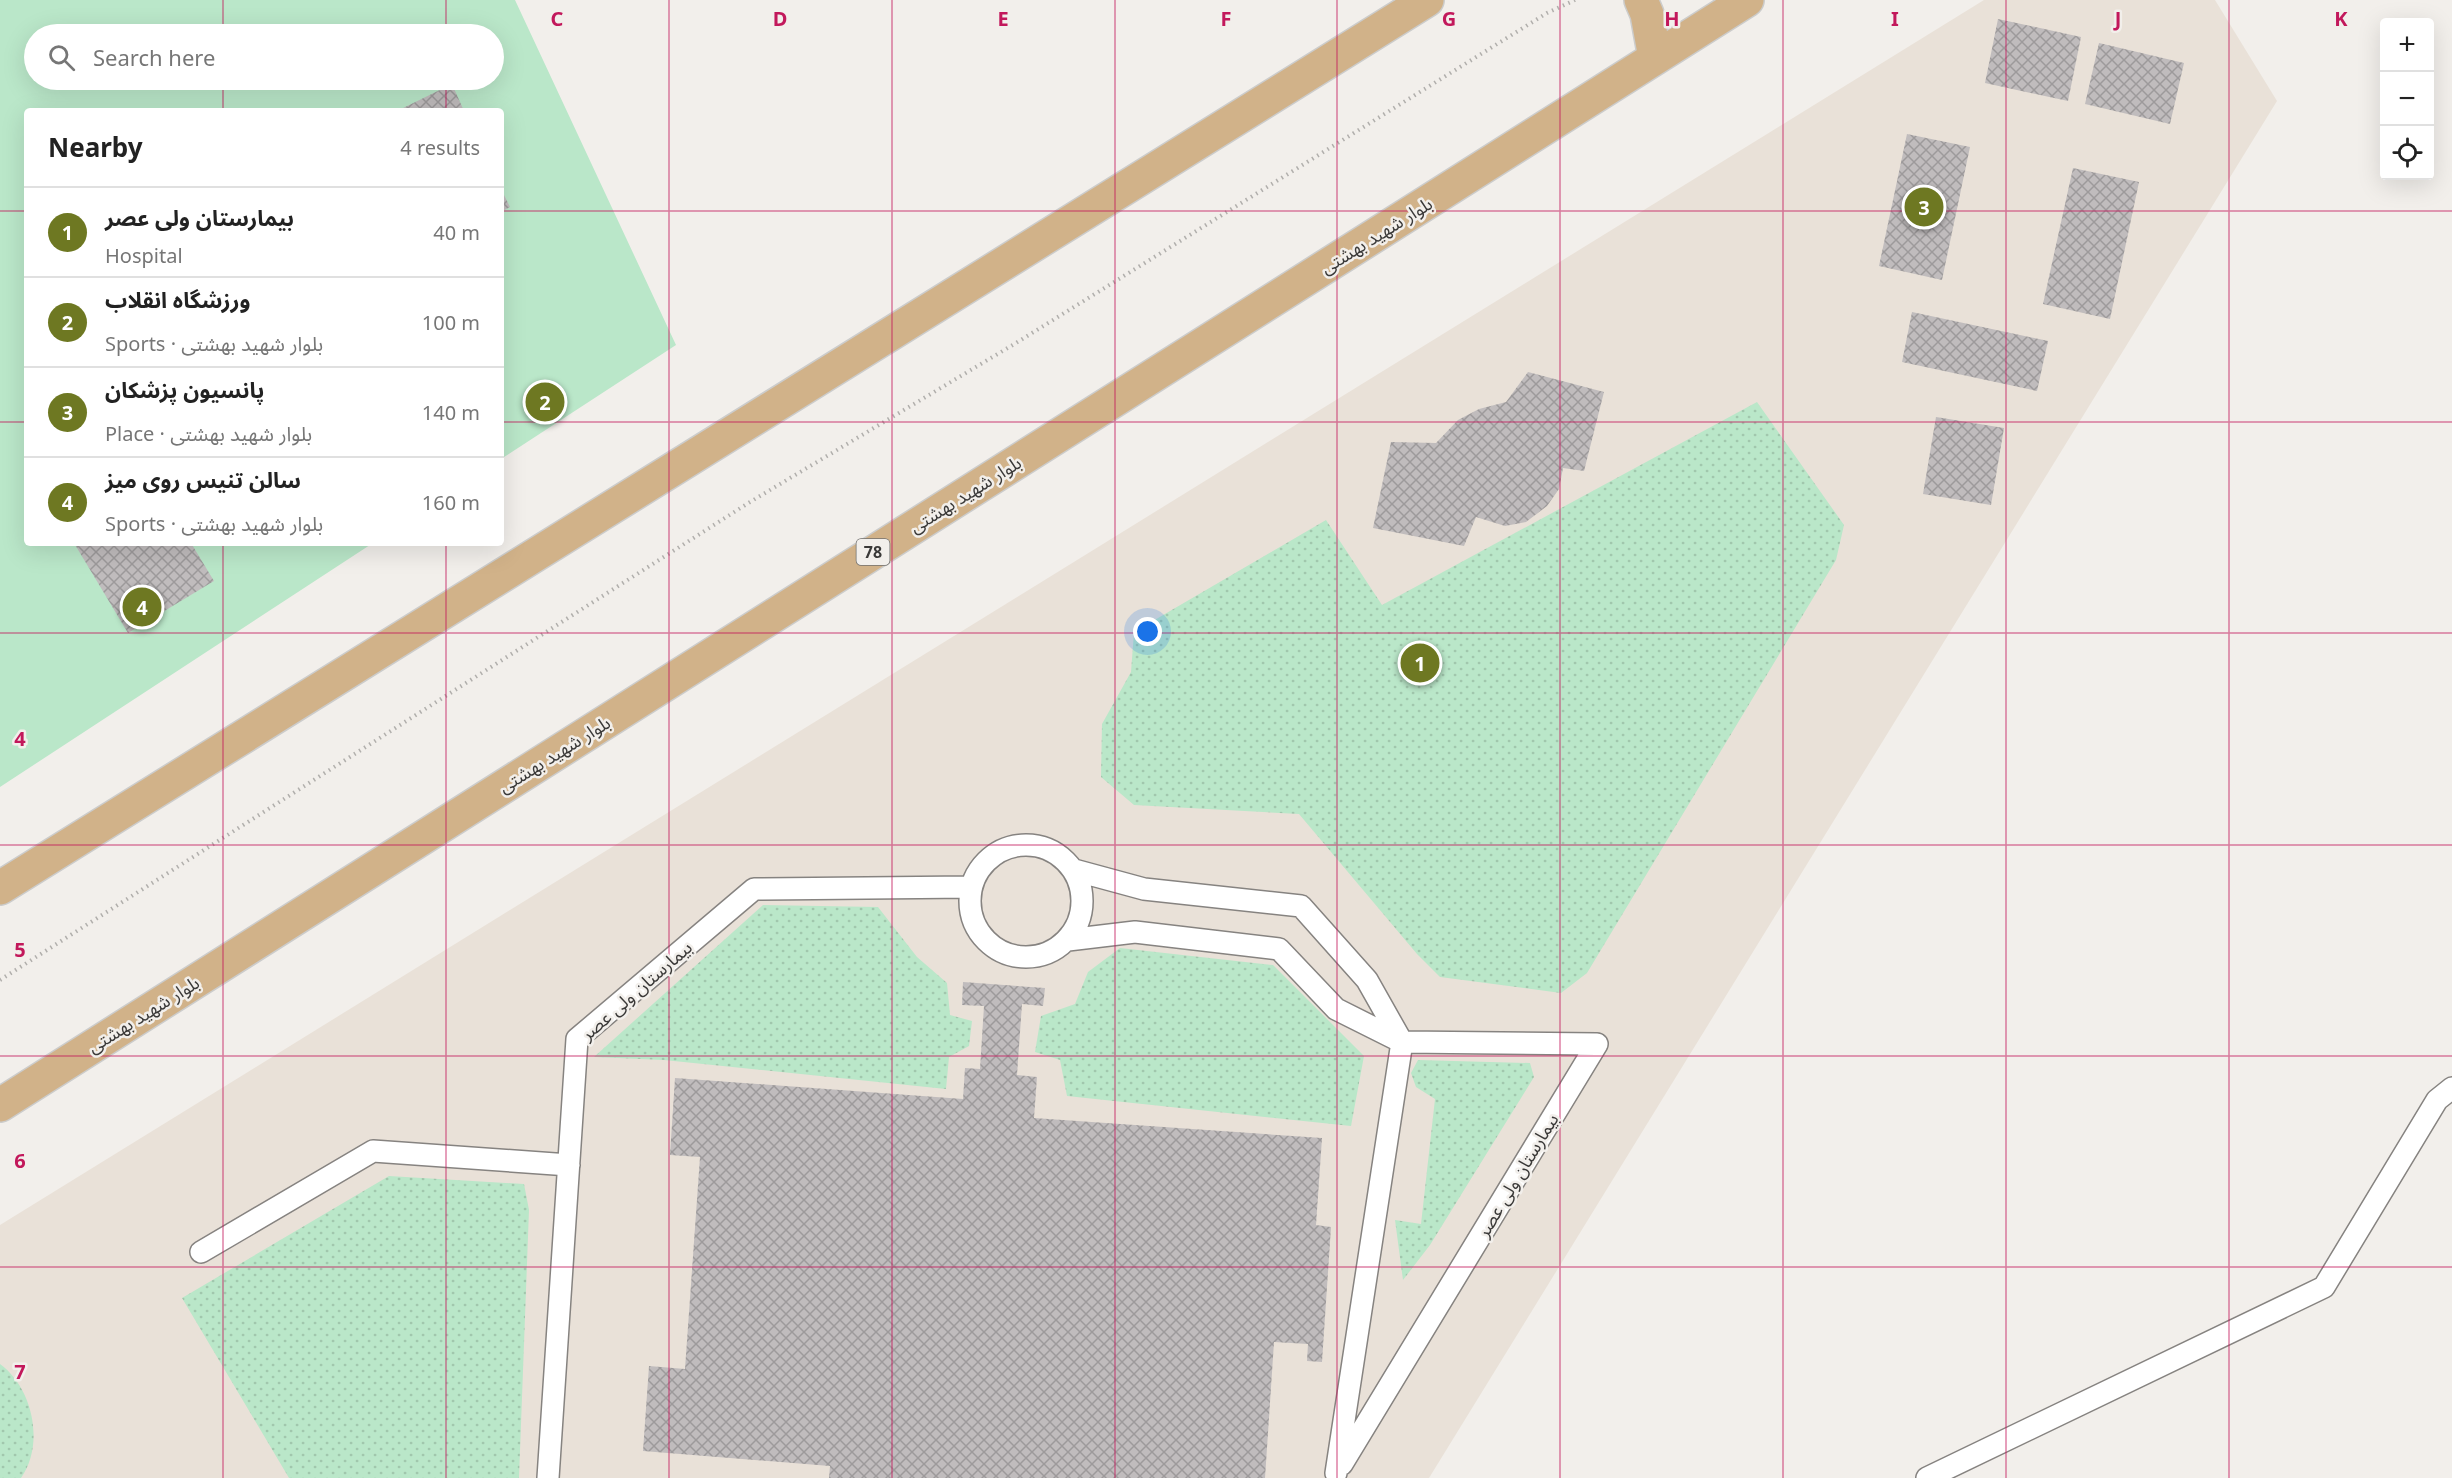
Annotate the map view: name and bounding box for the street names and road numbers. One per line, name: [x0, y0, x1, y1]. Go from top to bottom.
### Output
street label: بلوار شهید بهشتی: [1315, 191, 1437, 279]
street label: بلوار شهید بهشتی: [904, 450, 1026, 538]
road number: 78: [856, 539, 890, 565]
street label: بلوار شهید بهشتی: [493, 710, 615, 798]
street label: بیمارستان ولی عصر: [574, 935, 697, 1046]
street label: بلوار شهید بهشتی: [82, 970, 204, 1058]
street label: بیمارستان ولی عصر: [1470, 1109, 1563, 1242]

